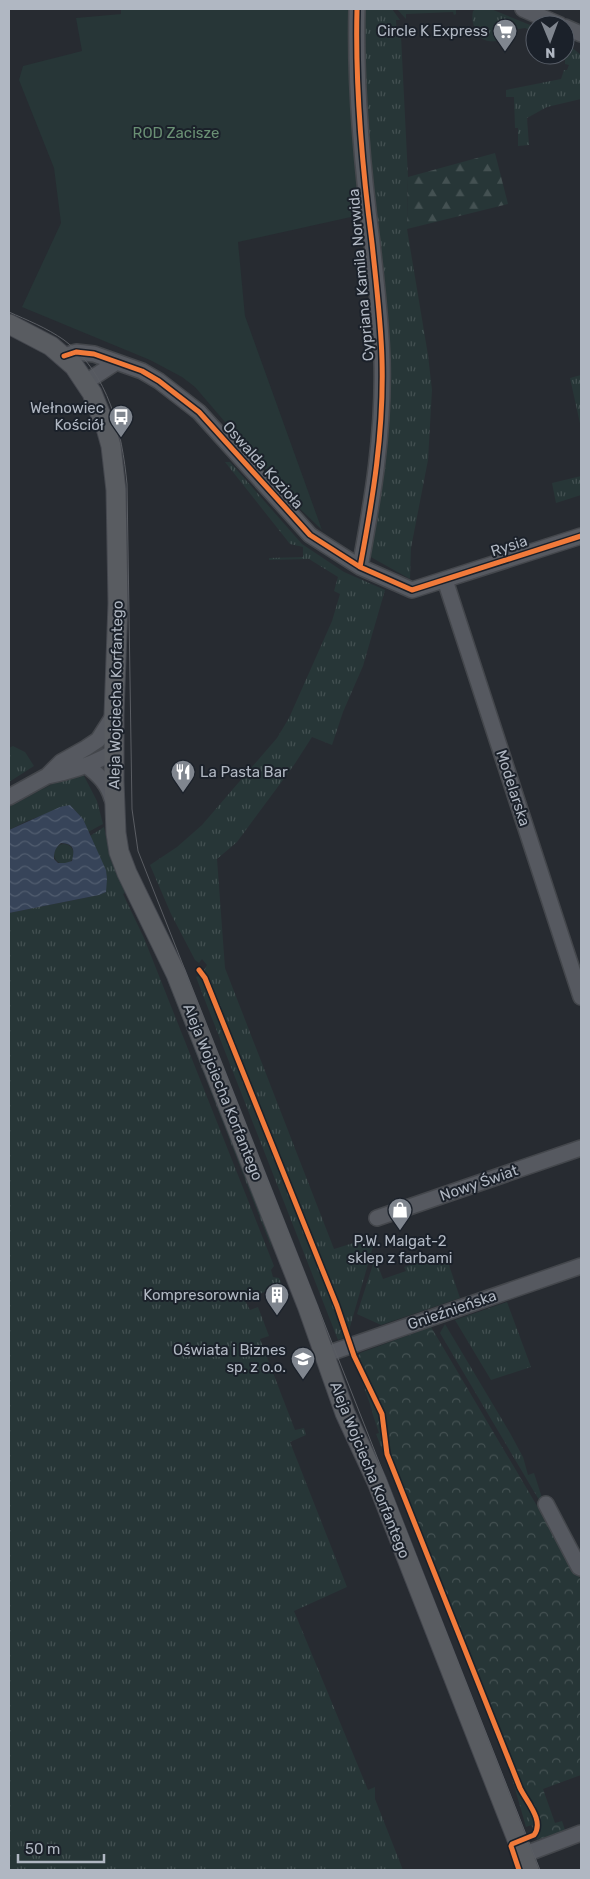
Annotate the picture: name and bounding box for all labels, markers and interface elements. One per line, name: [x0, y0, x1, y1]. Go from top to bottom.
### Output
north arrow: [525, 15, 575, 65]
supermarket icon: Circle K Express: [492, 18, 518, 52]
place label: Circle K Express: [377, 22, 488, 40]
text: N: [545, 44, 555, 61]
park label: ROD Zacisze: [133, 124, 219, 142]
street label: Cypriana Kamila Norwida: [344, 188, 378, 362]
place label: Wełnowiec Kościół: [30, 399, 104, 434]
bus stop icon: Wełnowiec Kościół: [108, 404, 134, 438]
street label: Oswalda Kozioła: [219, 418, 307, 512]
street label: Rysia: [488, 532, 530, 560]
street label: Aleja Wojciecha Korfantego: [105, 600, 127, 790]
street label: Modelarska: [492, 748, 534, 828]
restaurant icon: La Pasta Bar: [170, 759, 196, 793]
place label: La Pasta Bar: [200, 763, 288, 781]
street label: Aleja Wojciecha Korfantego: [179, 1001, 267, 1183]
street label: Nowy Świat: [438, 1161, 521, 1205]
shop icon: P.W. Malgat-2 sklep z farbami: [387, 1197, 413, 1231]
place label: P.W. Malgat-2 sklep z farbami: [348, 1232, 452, 1267]
building icon: Kompresorownia: [264, 1282, 290, 1316]
place label: Kompresorownia: [143, 1286, 260, 1304]
street label: Gnieźnieńska: [405, 1286, 499, 1334]
place label: Oświata i Biznes sp. z o.o.: [173, 1341, 286, 1376]
school or university icon: Oświata i Biznes sp. z o.o.: [290, 1346, 316, 1380]
street label: Aleja Wojciecha Korfantego: [326, 1379, 414, 1561]
scale bar: [18, 1832, 104, 1864]
text: 50 m: [25, 1840, 60, 1858]

